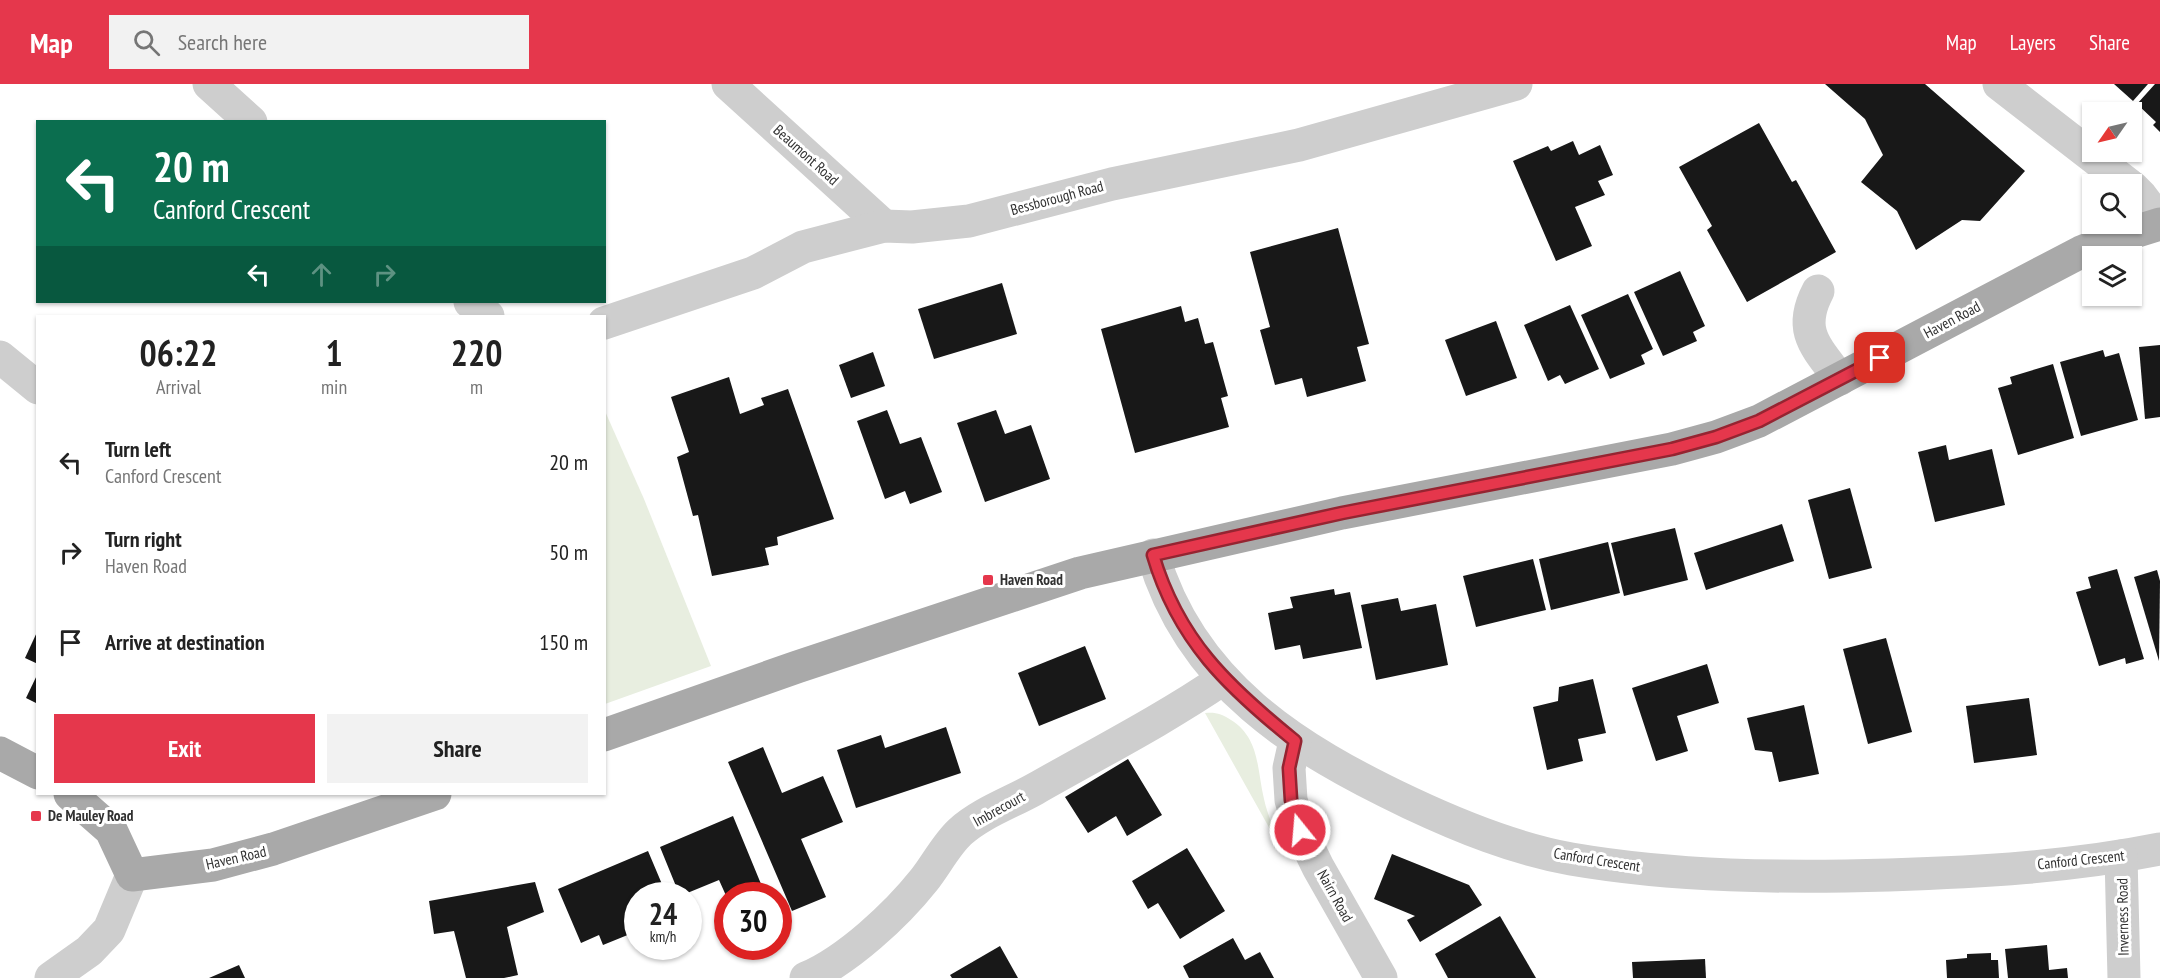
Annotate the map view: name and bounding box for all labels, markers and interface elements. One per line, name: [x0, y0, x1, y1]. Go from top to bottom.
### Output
search box: [109, 15, 529, 69]
text: Map: [30, 24, 73, 61]
icon: search: [130, 26, 163, 59]
text: Search here: [178, 28, 267, 56]
text: Map: [1946, 29, 1977, 56]
text: Layers: [2010, 29, 2056, 56]
text: Share: [2089, 29, 2130, 56]
north arrow: [2082, 102, 2142, 162]
map controls: [2082, 102, 2142, 306]
street label: Beaumont Road: [770, 120, 843, 189]
text: 20 m: [153, 139, 230, 194]
icon: left: [54, 144, 132, 222]
button: search: [2082, 174, 2142, 234]
street label: Bessborough Road: [1008, 176, 1105, 219]
text: Canford Crescent: [153, 192, 310, 226]
button: layers: [2082, 246, 2142, 306]
icon: left: [242, 258, 275, 291]
icon: ahead: [305, 258, 338, 291]
icon: right: [368, 258, 401, 291]
street label: Haven Road: [1920, 297, 1983, 342]
text: 06:22: [140, 329, 217, 376]
text: 1: [325, 329, 343, 376]
text: 220: [451, 329, 502, 376]
pin: [1854, 332, 1905, 383]
icon: arrive: [1863, 341, 1896, 374]
text: Arrival: [156, 374, 201, 400]
text: min: [321, 374, 347, 400]
text: m: [470, 374, 483, 400]
text: Turn left: [105, 435, 171, 463]
icon: left: [54, 446, 87, 479]
text: 20 m: [549, 448, 588, 476]
text: Canford Crescent: [105, 463, 221, 489]
text: Turn right: [105, 525, 182, 553]
icon: right: [54, 536, 87, 569]
text: 50 m: [549, 538, 588, 566]
text: Haven Road: [105, 553, 187, 579]
place label: Haven Road: [1000, 570, 1063, 589]
marker: Haven Road: [981, 573, 995, 587]
icon: arrive: [54, 626, 87, 659]
text: Arrive at destination: [105, 628, 265, 656]
text: 150 m: [539, 628, 588, 656]
button: Exit: [54, 714, 315, 783]
button: Share: [327, 714, 588, 783]
street label: Imbrecourt: [969, 787, 1028, 831]
position arrow: [1268, 798, 1332, 862]
place label: De Mauley Road: [48, 806, 134, 825]
marker: De Mauley Road: [29, 809, 43, 823]
street label: Haven Road: [204, 841, 268, 874]
street label: Canford Crescent: [1552, 843, 1642, 876]
street label: Canford Crescent: [2037, 845, 2125, 874]
street label: Nairn Road: [1313, 866, 1358, 925]
street label: Inverness Road: [2112, 878, 2133, 956]
speed limit sign: 30: [714, 882, 792, 960]
text: 24: [649, 894, 677, 933]
text: km/h: [650, 927, 676, 946]

